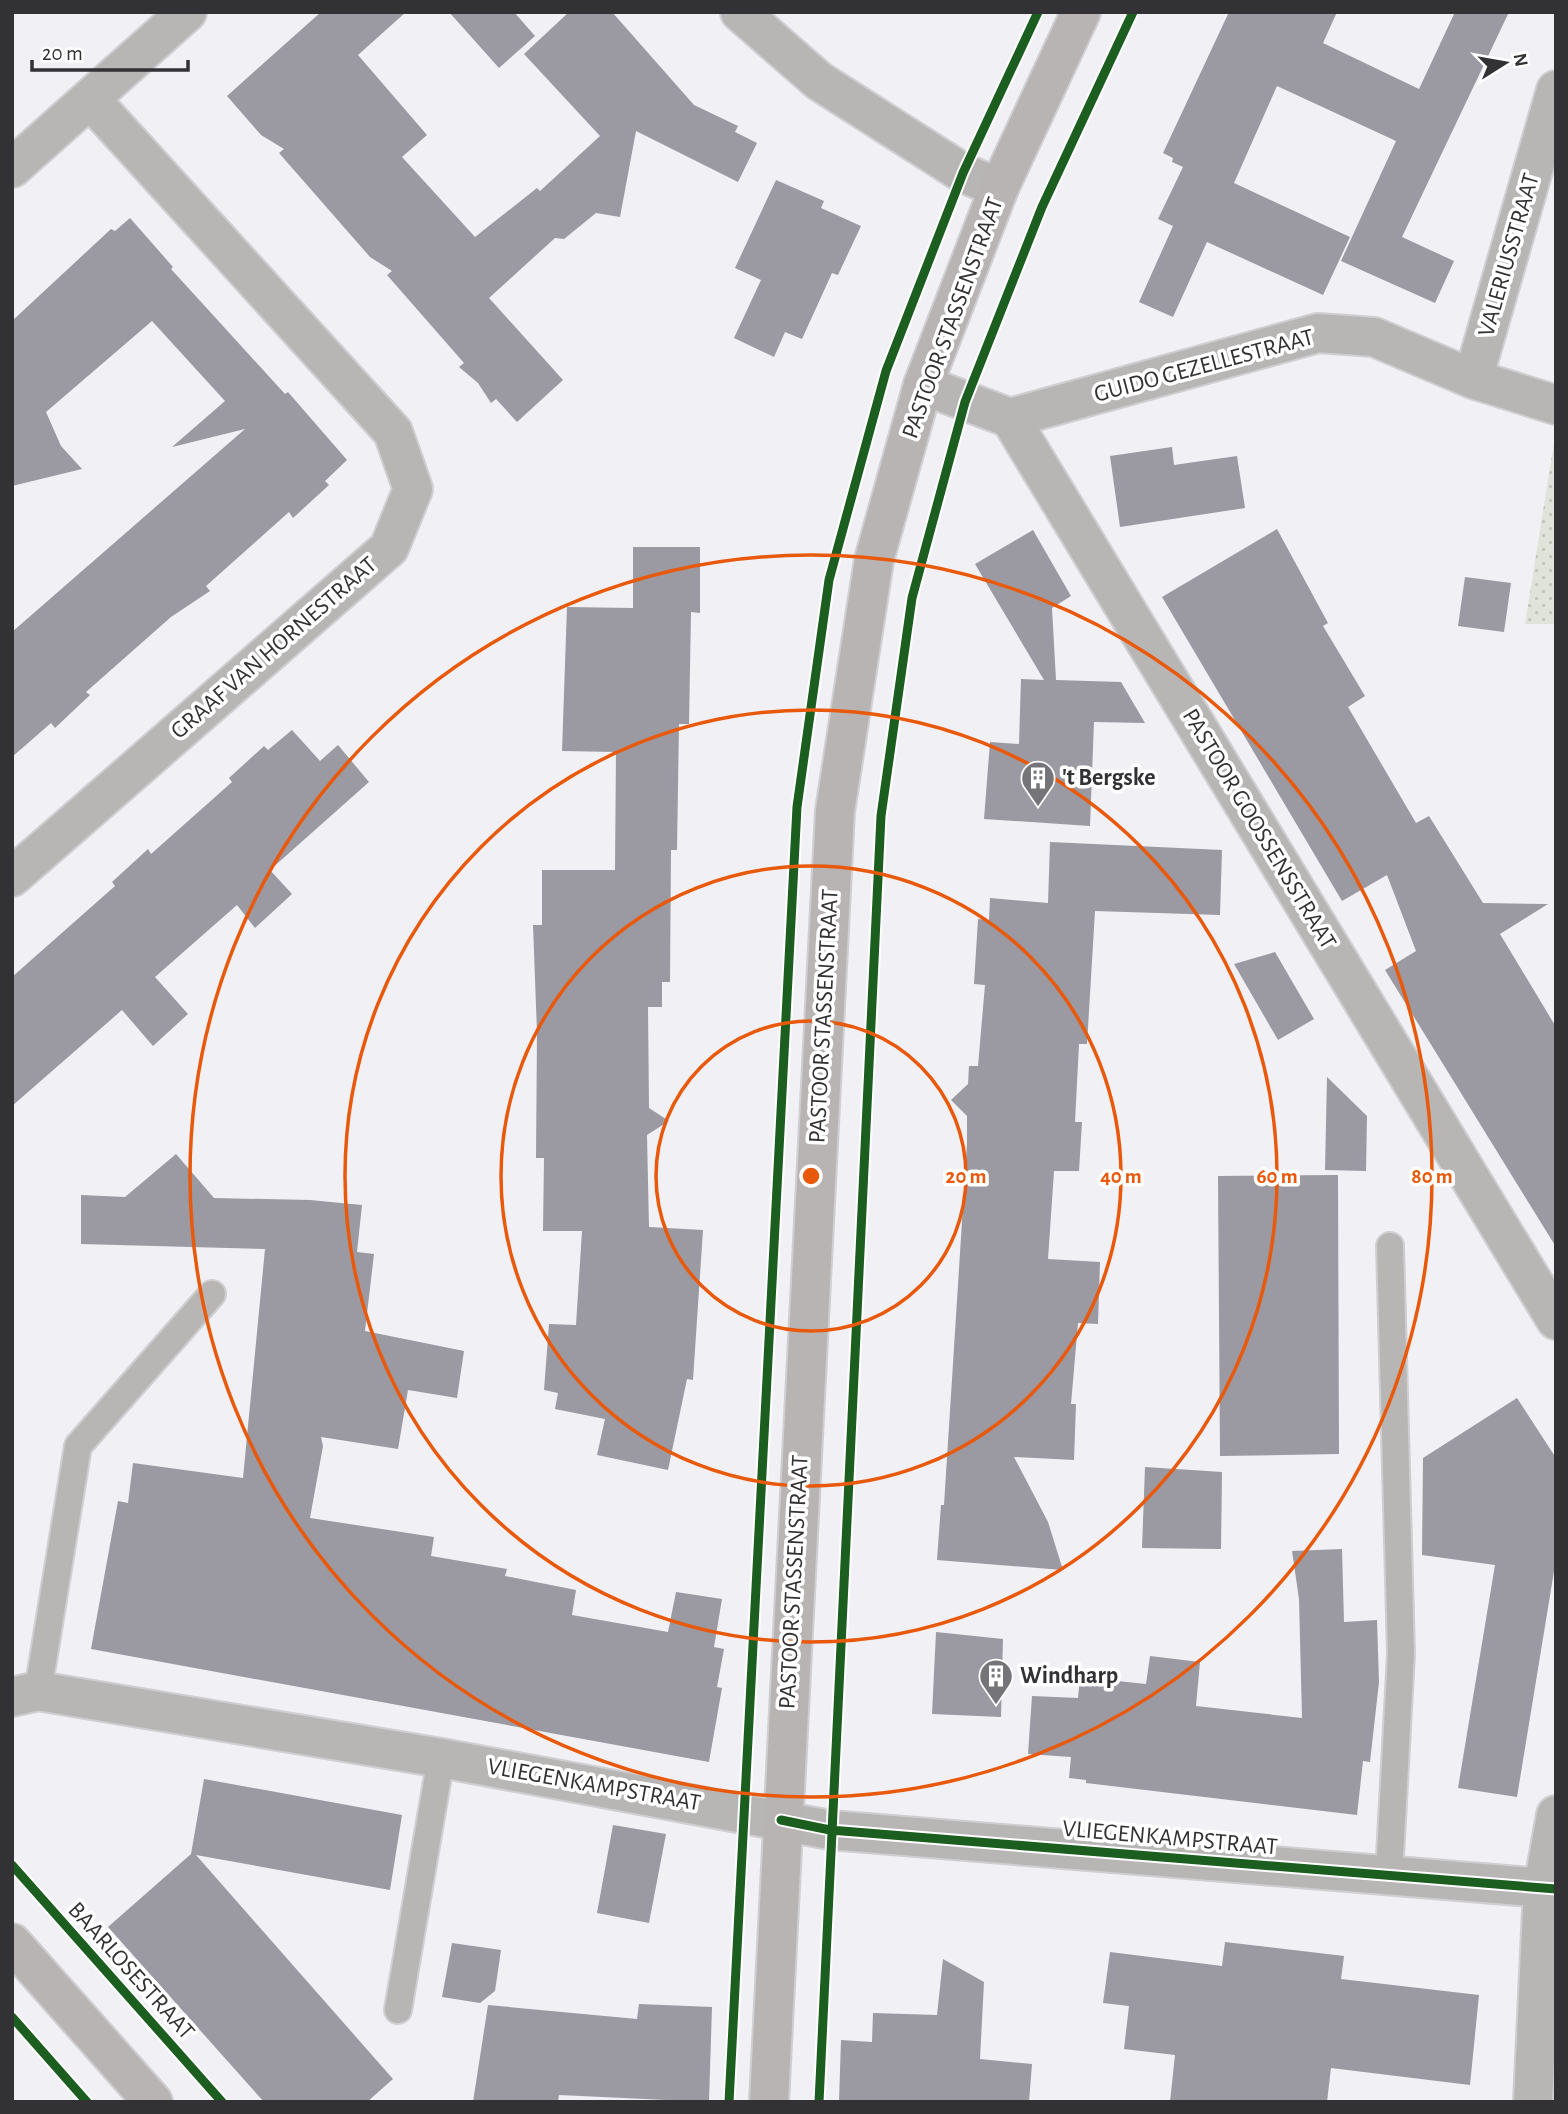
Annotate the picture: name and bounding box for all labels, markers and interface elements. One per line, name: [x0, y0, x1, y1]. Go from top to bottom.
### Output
scale bar: [32, 28, 187, 72]
north arrow: [1470, 28, 1540, 98]
text: 20 m: [42, 43, 83, 64]
text: N: [1510, 52, 1531, 68]
street label: VALERIUSSTRAAT: [1474, 170, 1544, 339]
street label: PASTOOR STASSENSTRAAT: [898, 194, 1008, 442]
street label: GUIDO GEZELLESTRAAT: [1091, 325, 1317, 407]
street label: GRAAF VAN HORNESTRAAT: [167, 552, 382, 744]
street label: PASTOOR GOOSSENSSTRAAT: [1178, 705, 1340, 954]
building icon: 't Bergske: [1019, 759, 1057, 808]
place label: 't Bergske: [1062, 766, 1156, 790]
street label: PASTOOR STASSENSTRAAT: [805, 888, 843, 1144]
centre of rings: [799, 1164, 823, 1188]
text: 20 m: [946, 1166, 986, 1187]
text: 40 m: [1100, 1166, 1142, 1187]
text: 60 m: [1256, 1166, 1298, 1187]
text: 80 m: [1411, 1166, 1453, 1187]
street label: PASTOOR STASSENSTRAAT: [775, 1454, 813, 1710]
building icon: Windharp: [977, 1657, 1015, 1706]
place label: Windharp: [1020, 1664, 1118, 1688]
street label: VLIEGENKAMPSTRAAT: [486, 1754, 703, 1816]
street label: VLIEGENKAMPSTRAAT: [1061, 1817, 1279, 1859]
street label: BAARLOSESTRAAT: [63, 1898, 199, 2044]

